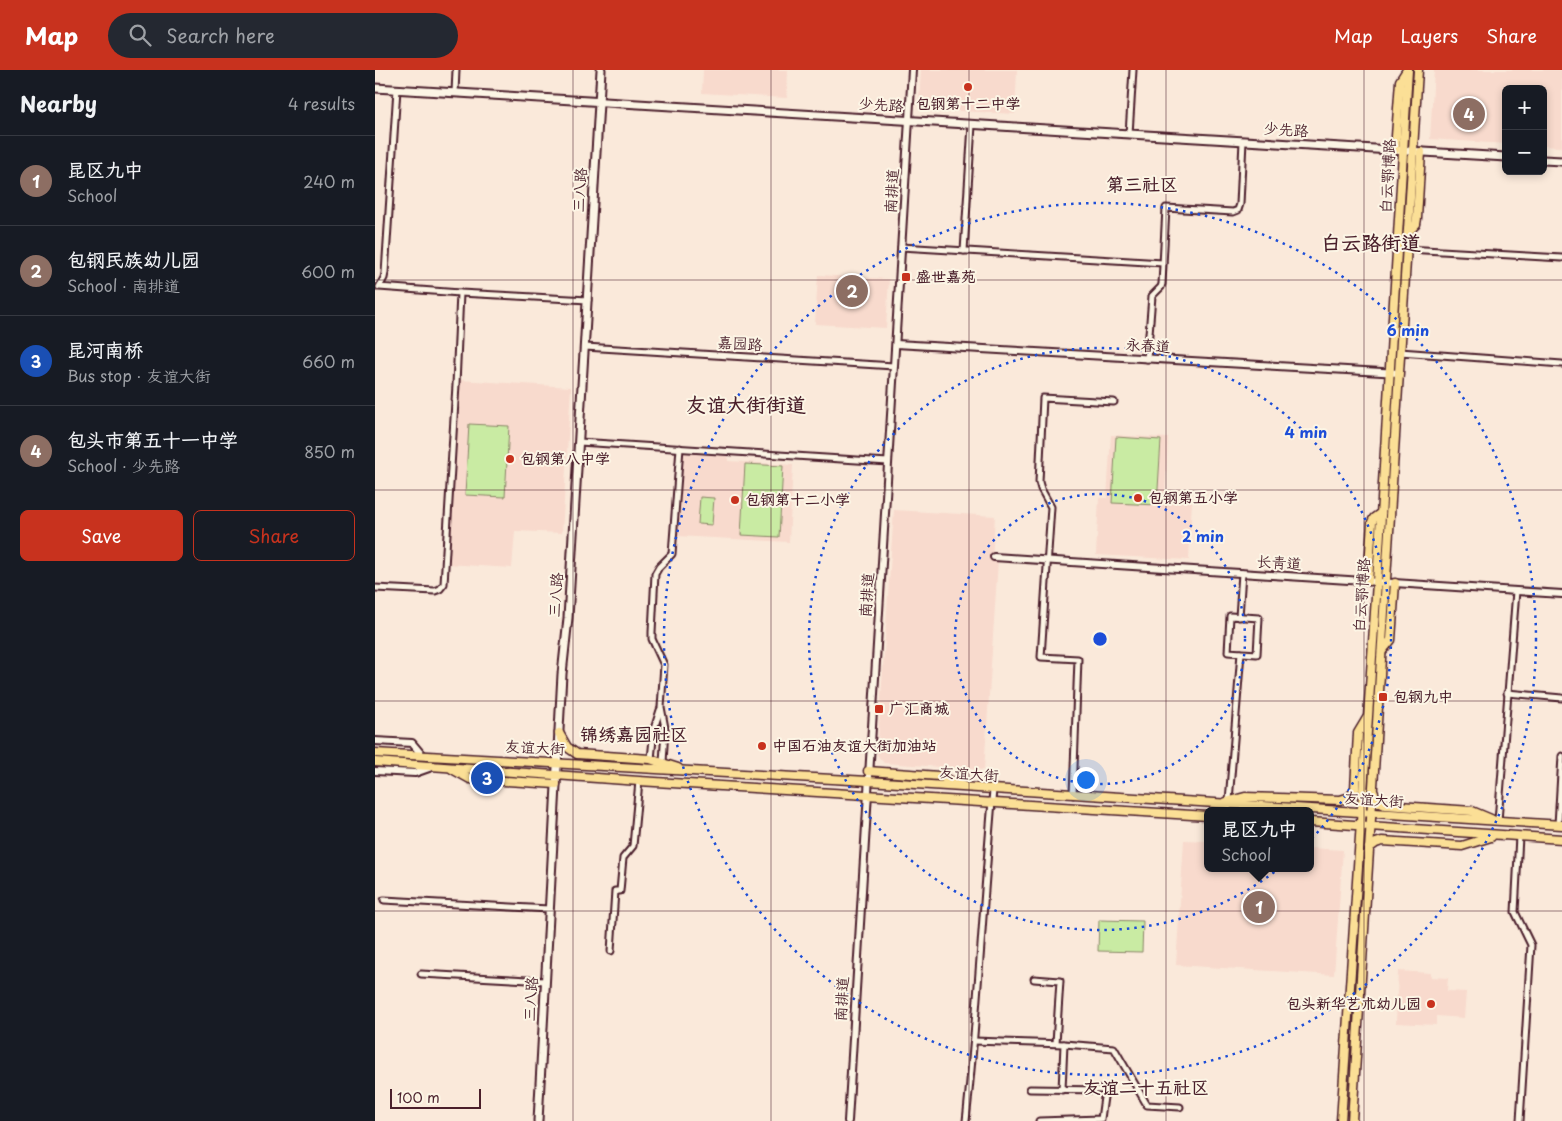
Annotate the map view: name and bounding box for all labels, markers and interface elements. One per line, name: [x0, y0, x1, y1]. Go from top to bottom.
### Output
search box: [108, 13, 458, 58]
text: Map: [25, 17, 78, 53]
icon: search: [126, 21, 154, 49]
text: Search here: [166, 21, 275, 49]
text: Map: [1334, 22, 1373, 49]
text: Layers: [1401, 22, 1458, 49]
text: Share: [1486, 22, 1537, 49]
marker: 包钢第十二中学: [962, 81, 974, 93]
map controls: [1502, 85, 1547, 175]
button: +: [1502, 85, 1547, 130]
text: Nearby: [20, 87, 97, 119]
street label: 少先路: [858, 90, 904, 117]
text: 4 results: [288, 91, 355, 115]
place label: 包钢第十二中学: [915, 91, 1021, 114]
pin: 4: [1453, 95, 1485, 133]
street label: 少先路: [1263, 115, 1309, 142]
button: −: [1502, 130, 1547, 175]
street label: 白云鄂博路: [1373, 138, 1400, 214]
text: 昆区九中: [67, 155, 143, 183]
street label: 三八路: [566, 167, 591, 213]
street label: 南排道: [878, 168, 903, 214]
text: 1: [32, 169, 40, 193]
text: 240 m: [303, 169, 355, 193]
district label: 第三社区: [1106, 170, 1178, 197]
text: School: [67, 183, 117, 207]
district label: 白云路街道: [1321, 227, 1421, 257]
text: 包钢民族幼儿园: [67, 245, 200, 273]
text: 2: [30, 259, 42, 283]
text: 600 m: [301, 259, 355, 283]
place label: 盛世嘉苑: [916, 264, 976, 287]
marker: 盛世嘉苑: [900, 271, 912, 283]
pin: 2: [836, 272, 868, 310]
text: School · 南排道: [67, 273, 180, 297]
text: 6 min: [1387, 318, 1429, 341]
street label: 嘉园路: [717, 330, 763, 355]
street label: 永春道: [1125, 332, 1171, 357]
text: 昆河南桥: [67, 335, 143, 363]
text: 3: [31, 349, 41, 373]
text: 660 m: [302, 349, 355, 373]
text: Bus stop · 友谊大街: [67, 363, 211, 387]
district label: 友谊大街街道: [686, 389, 806, 419]
text: 4 min: [1285, 420, 1327, 443]
text: 包头市第五十一中学: [67, 425, 238, 453]
text: 4: [31, 439, 41, 463]
text: 850 m: [304, 439, 355, 463]
place label: 包钢第八中学: [520, 446, 610, 469]
text: School · 少先路: [67, 453, 180, 477]
marker: 包钢第八中学: [504, 453, 516, 465]
place label: 包钢第五小学: [1148, 485, 1238, 508]
place label: 包钢第十二小学: [745, 487, 850, 510]
marker: 包钢第五小学: [1132, 492, 1144, 504]
marker: 包钢第十二小学: [729, 494, 741, 506]
button: Save: [20, 510, 183, 561]
button: Share: [193, 510, 355, 561]
text: 2 min: [1182, 524, 1224, 547]
street label: 长青道: [1256, 548, 1302, 575]
street label: 白云鄂博路: [1346, 557, 1375, 633]
street label: 三八路: [541, 572, 568, 618]
street label: 南排道: [852, 572, 879, 618]
centre of rings: [1091, 630, 1109, 648]
place label: 包钢九中: [1393, 684, 1453, 707]
marker: 包钢九中: [1377, 691, 1389, 703]
place label: 广汇商城: [889, 696, 949, 719]
marker: 广汇商城: [873, 703, 885, 715]
district label: 锦绣嘉园社区: [580, 720, 688, 747]
street label: 友谊大街: [505, 733, 566, 760]
place label: 中国石油友谊大街加油站: [772, 733, 937, 756]
marker: 中国石油友谊大街加油站: [756, 740, 768, 752]
pin: 3: [471, 759, 503, 797]
street label: 友谊大街: [938, 759, 1000, 786]
your location: [1073, 767, 1099, 793]
street label: 友谊大街: [1343, 785, 1405, 812]
popup: [1204, 807, 1314, 872]
text: 昆区九中: [1221, 814, 1297, 842]
text: School: [1221, 842, 1271, 866]
pin: 1: [1243, 888, 1275, 926]
street label: 三八路: [517, 976, 542, 1022]
street label: 南排道: [828, 976, 853, 1022]
place label: 包头新华艺术幼儿园: [1286, 991, 1421, 1014]
marker: 包头新华艺术幼儿园: [1425, 998, 1437, 1010]
district label: 友谊二十五社区: [1083, 1073, 1209, 1100]
scale bar: [390, 1086, 481, 1109]
text: 100 m: [397, 1087, 440, 1108]

